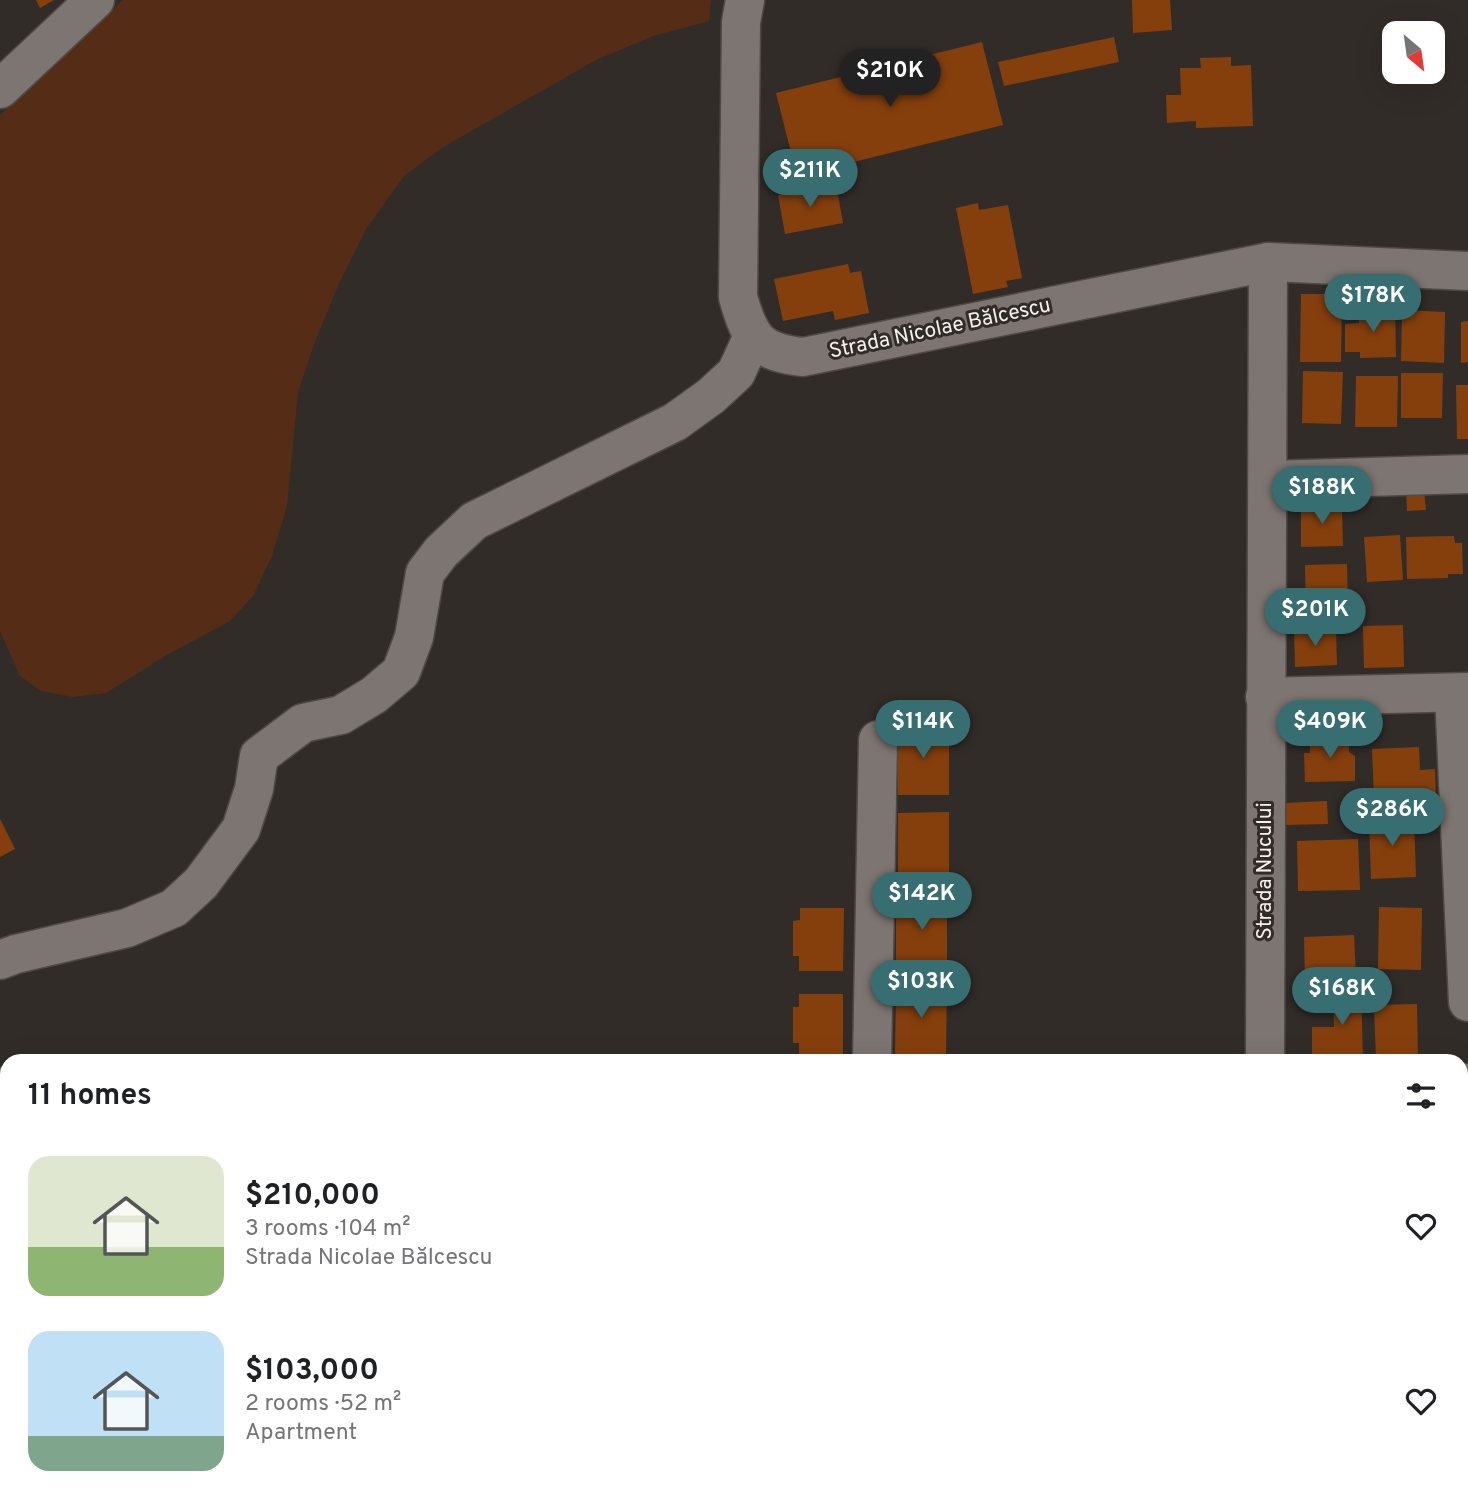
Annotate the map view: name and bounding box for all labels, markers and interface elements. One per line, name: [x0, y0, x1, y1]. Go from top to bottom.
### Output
north arrow: [1382, 21, 1446, 84]
map controls: [1382, 21, 1445, 84]
pin: $210K: [841, 50, 939, 109]
text: $210K: [856, 57, 924, 86]
pin: $211K: [761, 150, 859, 209]
text: $211K: [779, 157, 841, 186]
pin: $178K: [1324, 274, 1422, 334]
text: $178K: [1340, 282, 1406, 311]
street label: Strada Nicolae Bălcescu: [827, 292, 1053, 366]
pin: $188K: [1273, 466, 1371, 526]
text: $188K: [1288, 474, 1356, 503]
pin: $201K: [1266, 588, 1364, 648]
text: $201K: [1281, 596, 1349, 625]
pin: $114K: [874, 700, 972, 760]
pin: $409K: [1281, 700, 1379, 760]
text: $114K: [891, 708, 955, 737]
text: $409K: [1293, 708, 1367, 737]
pin: $286K: [1343, 788, 1441, 848]
text: $286K: [1356, 796, 1428, 825]
street label: Strada Nucului: [1252, 802, 1279, 940]
pin: $142K: [873, 872, 971, 932]
text: $142K: [888, 880, 956, 909]
pin: $103K: [872, 960, 970, 1020]
text: $103K: [887, 968, 955, 997]
pin: $168K: [1293, 968, 1391, 1027]
text: $168K: [1308, 975, 1376, 1004]
icon: filters: [1402, 1077, 1440, 1115]
text: 11 homes: [28, 1078, 152, 1115]
text: $210,000: [245, 1178, 380, 1215]
icon: home: [84, 1184, 168, 1268]
icon: heart: [1402, 1207, 1440, 1245]
text: 3 rooms · 104 m²: [245, 1215, 410, 1244]
text: Strada Nicolae Bălcescu: [245, 1244, 492, 1273]
text: $103,000: [245, 1353, 379, 1390]
icon: home: [84, 1359, 168, 1443]
icon: heart: [1402, 1382, 1440, 1420]
text: 2 rooms · 52 m²: [245, 1390, 401, 1419]
text: Apartment: [245, 1419, 357, 1448]

